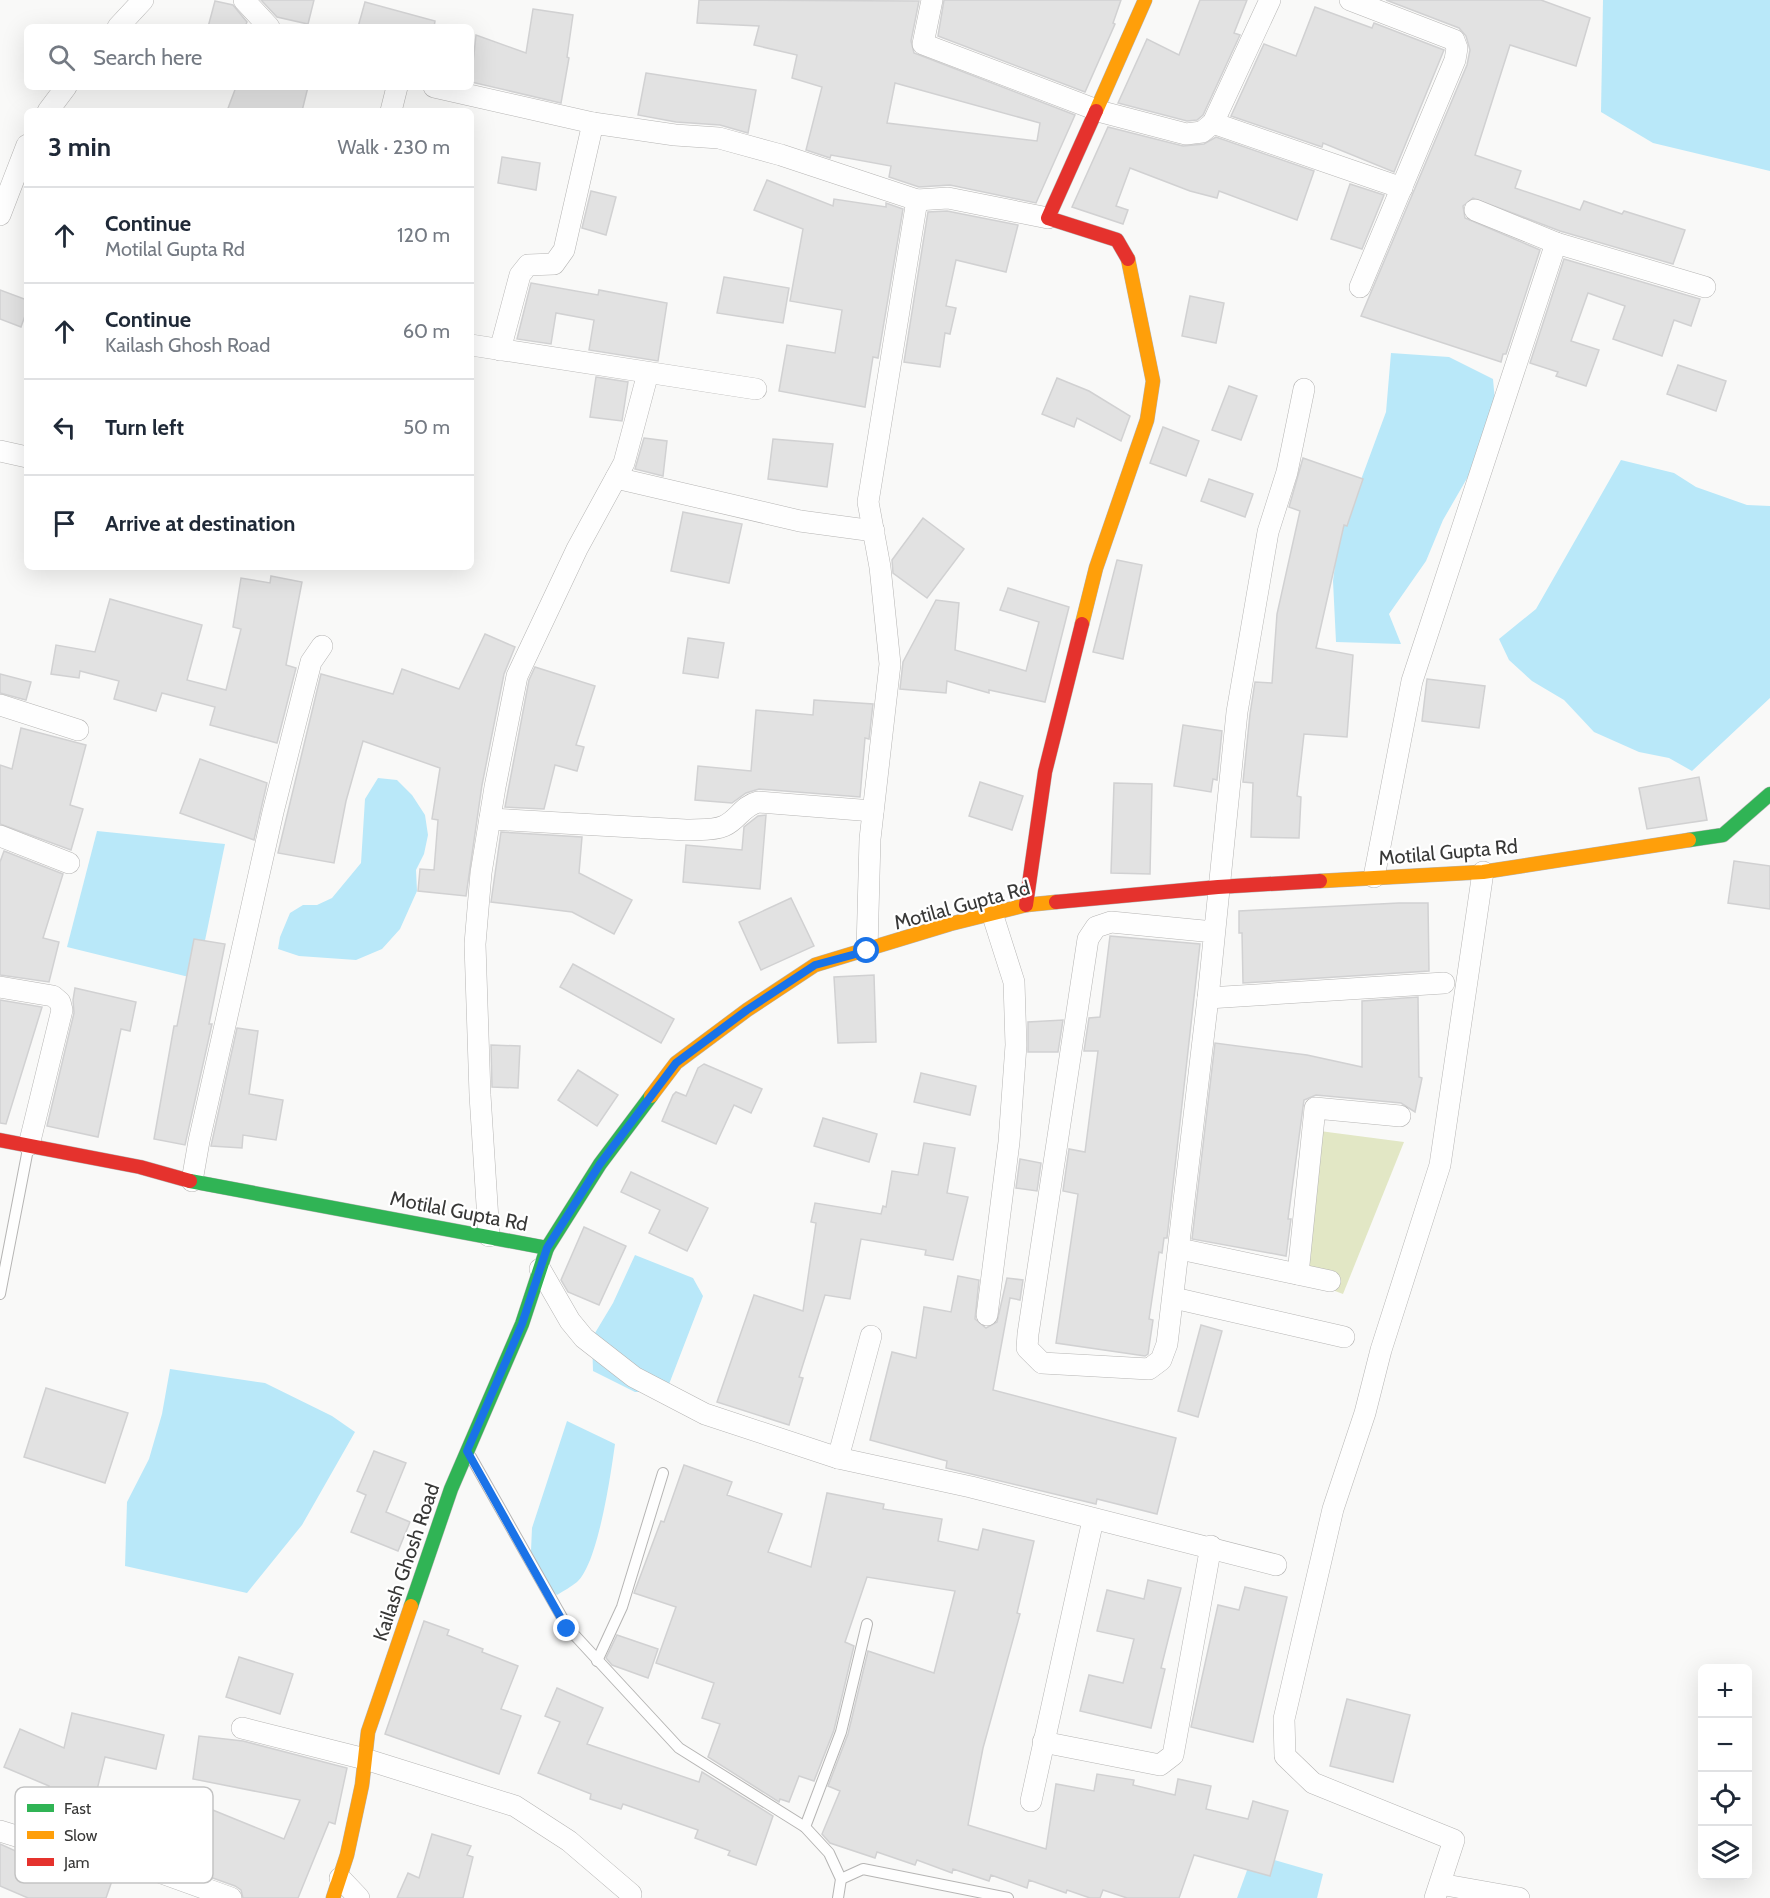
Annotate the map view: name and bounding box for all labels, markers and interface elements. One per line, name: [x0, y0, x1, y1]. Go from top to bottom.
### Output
search box: [24, 24, 474, 90]
icon: search: [45, 41, 78, 74]
text: Search here: [93, 44, 202, 71]
text: 3 min: [48, 131, 111, 163]
text: Walk · 230 m: [338, 135, 450, 159]
text: Continue: [105, 210, 191, 237]
icon: ahead: [48, 219, 81, 252]
text: 120 m: [397, 223, 450, 247]
text: Motilal Gupta Rd: [105, 237, 245, 261]
text: Continue: [105, 306, 191, 333]
icon: ahead: [48, 315, 81, 348]
text: 60 m: [403, 319, 450, 343]
text: Kailash Ghosh Road: [105, 333, 270, 357]
icon: left: [48, 411, 81, 444]
text: Turn left: [105, 414, 184, 441]
text: 50 m: [403, 415, 450, 439]
icon: arrive: [48, 507, 81, 540]
text: Arrive at destination: [105, 510, 295, 537]
street label: Motilal Gupta Rd: [1377, 834, 1519, 870]
street label: Motilal Gupta Rd: [891, 875, 1033, 935]
route start: [853, 937, 879, 963]
street label: Motilal Gupta Rd: [388, 1186, 530, 1236]
street label: Kailash Ghosh Road: [368, 1480, 444, 1644]
route end: [553, 1615, 579, 1641]
map controls: [1698, 1664, 1752, 1880]
button: +: [1698, 1664, 1752, 1718]
button: −: [1698, 1718, 1752, 1772]
button: locate: [1698, 1772, 1752, 1826]
legend: [15, 1787, 213, 1883]
text: Fast: [64, 1799, 92, 1818]
text: Slow: [64, 1826, 98, 1845]
button: layers: [1698, 1826, 1752, 1880]
text: Jam: [63, 1853, 90, 1872]

